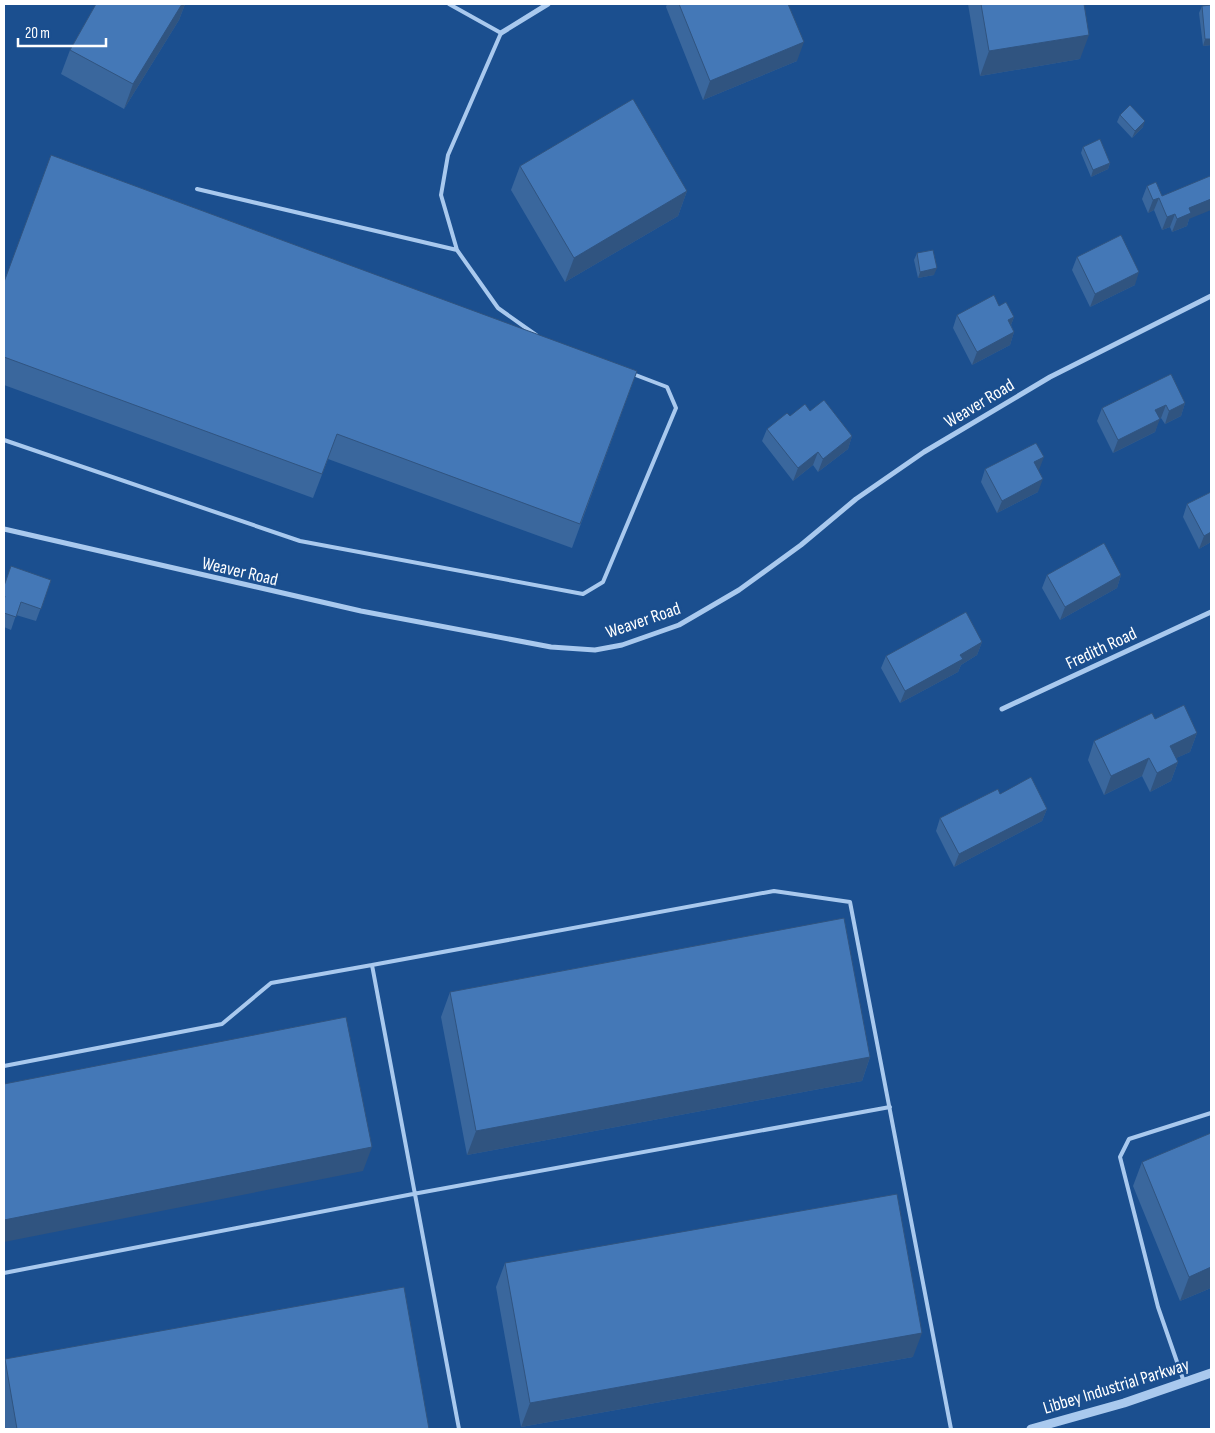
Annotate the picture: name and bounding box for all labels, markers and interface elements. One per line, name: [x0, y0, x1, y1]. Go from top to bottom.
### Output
scale bar: [18, 15, 105, 47]
text: 20 m: [25, 24, 50, 43]
street label: Weaver Road: [941, 374, 1018, 432]
street label: Weaver Road: [200, 553, 280, 590]
street label: Weaver Road: [603, 598, 683, 643]
street label: Fredith Road: [1062, 623, 1140, 674]
street label: Libbey Industrial Parkway: [1040, 1354, 1192, 1419]

